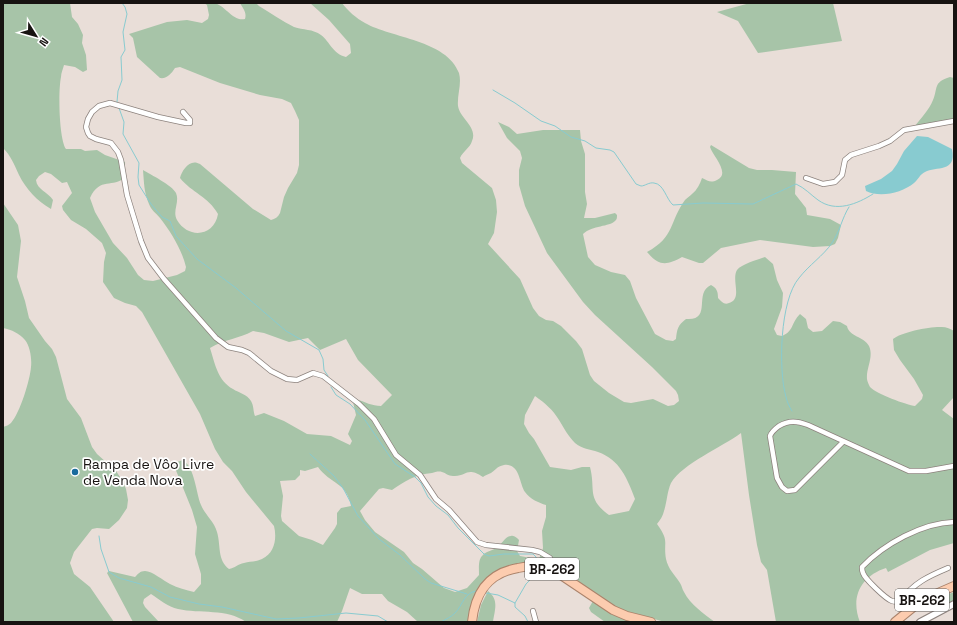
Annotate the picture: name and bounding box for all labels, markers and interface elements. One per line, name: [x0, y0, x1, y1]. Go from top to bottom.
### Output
north arrow: [16, 16, 56, 56]
text: N: [36, 35, 52, 49]
place label: Rampa de Vôo Livre de Venda Nova: [83, 455, 214, 489]
marker: Rampa de Vôo Livre de Venda Nova: [70, 467, 80, 477]
road number: BR-262: [525, 558, 579, 580]
road number: BR-262: [895, 589, 949, 611]

